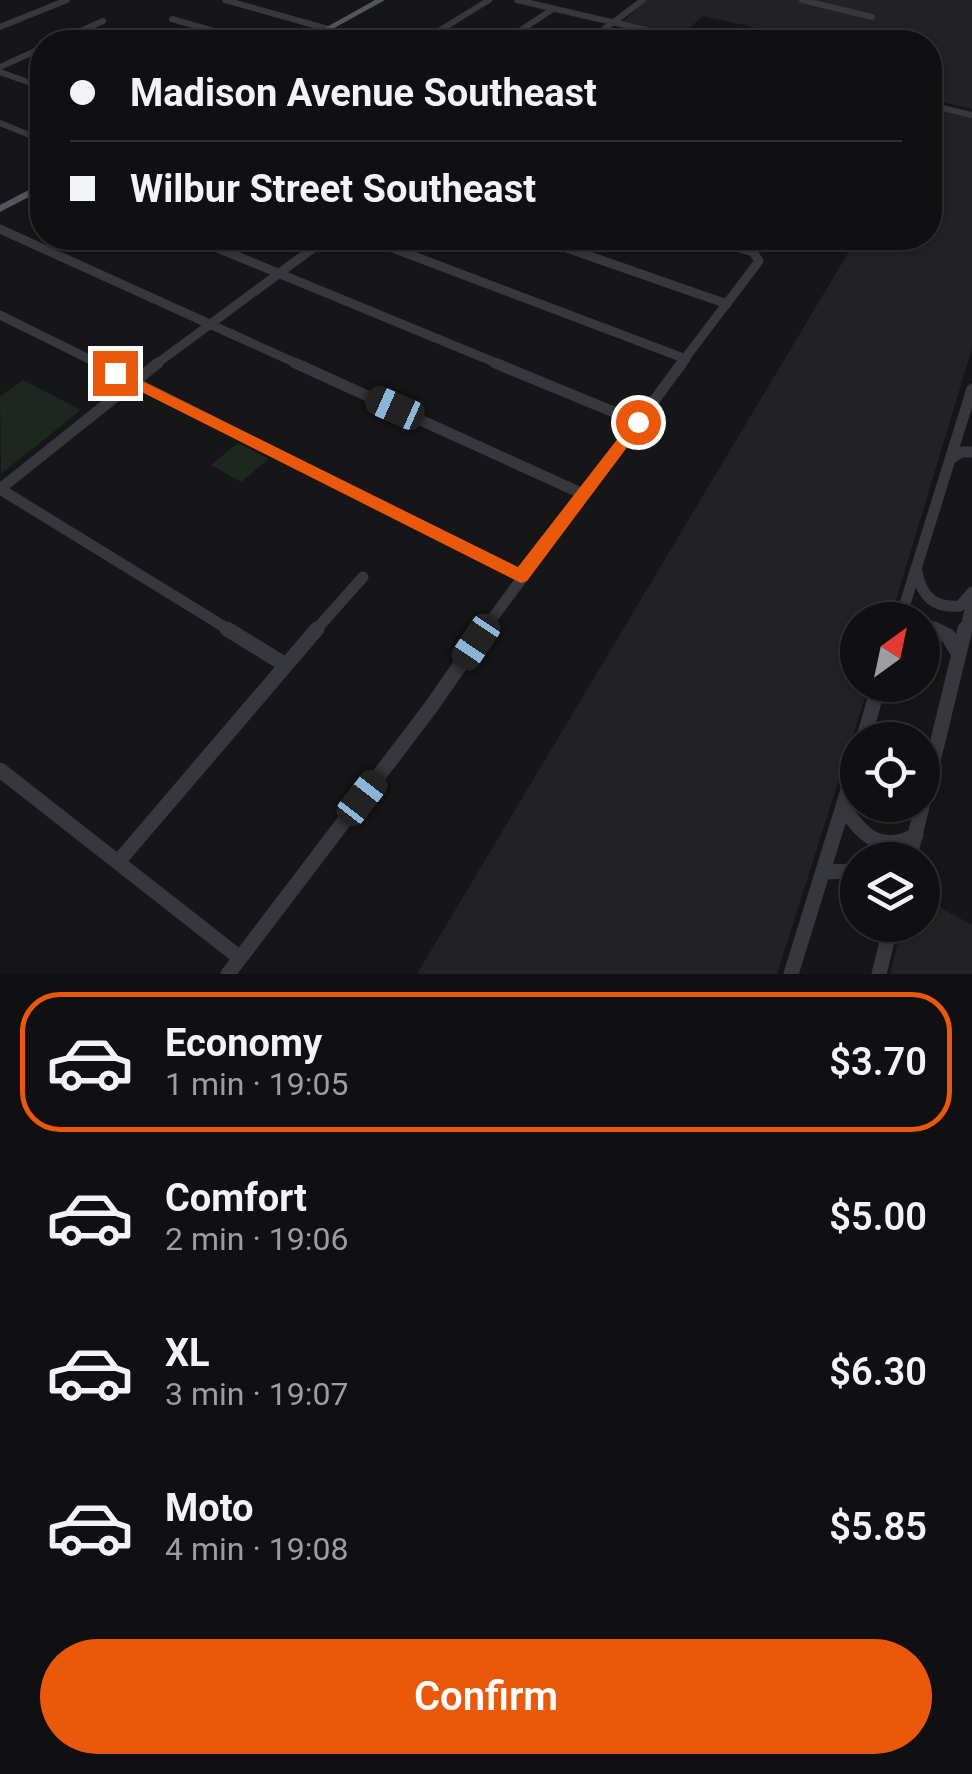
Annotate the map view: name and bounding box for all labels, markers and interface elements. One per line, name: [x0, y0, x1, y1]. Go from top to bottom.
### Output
text: Madison Avenue Southeast: [130, 71, 597, 115]
text: Wilbur Street Southeast: [130, 167, 536, 211]
route end: [93, 351, 138, 396]
car: [361, 382, 429, 434]
route start: [616, 400, 661, 445]
north arrow: [840, 602, 940, 702]
map controls: [840, 602, 940, 942]
car: [447, 609, 505, 675]
button: locate: [840, 722, 940, 822]
car: [332, 765, 392, 831]
button: layers: [840, 842, 940, 942]
icon: car: [45, 1017, 135, 1107]
text: Economy: [165, 1021, 322, 1065]
text: $3.70: [829, 1040, 927, 1084]
text: 1 min · 19:05: [165, 1065, 348, 1103]
icon: car: [45, 1172, 135, 1262]
text: Comfort: [165, 1176, 307, 1220]
text: $5.00: [829, 1195, 927, 1239]
text: 2 min · 19:06: [165, 1220, 348, 1258]
icon: car: [45, 1327, 135, 1417]
text: XL: [165, 1331, 210, 1375]
text: $6.30: [829, 1350, 927, 1394]
text: 3 min · 19:07: [165, 1375, 348, 1413]
icon: car: [45, 1482, 135, 1572]
text: Moto: [165, 1486, 254, 1530]
text: $5.85: [829, 1505, 927, 1549]
text: 4 min · 19:08: [165, 1530, 348, 1568]
button: Confirm: [40, 1639, 932, 1754]

